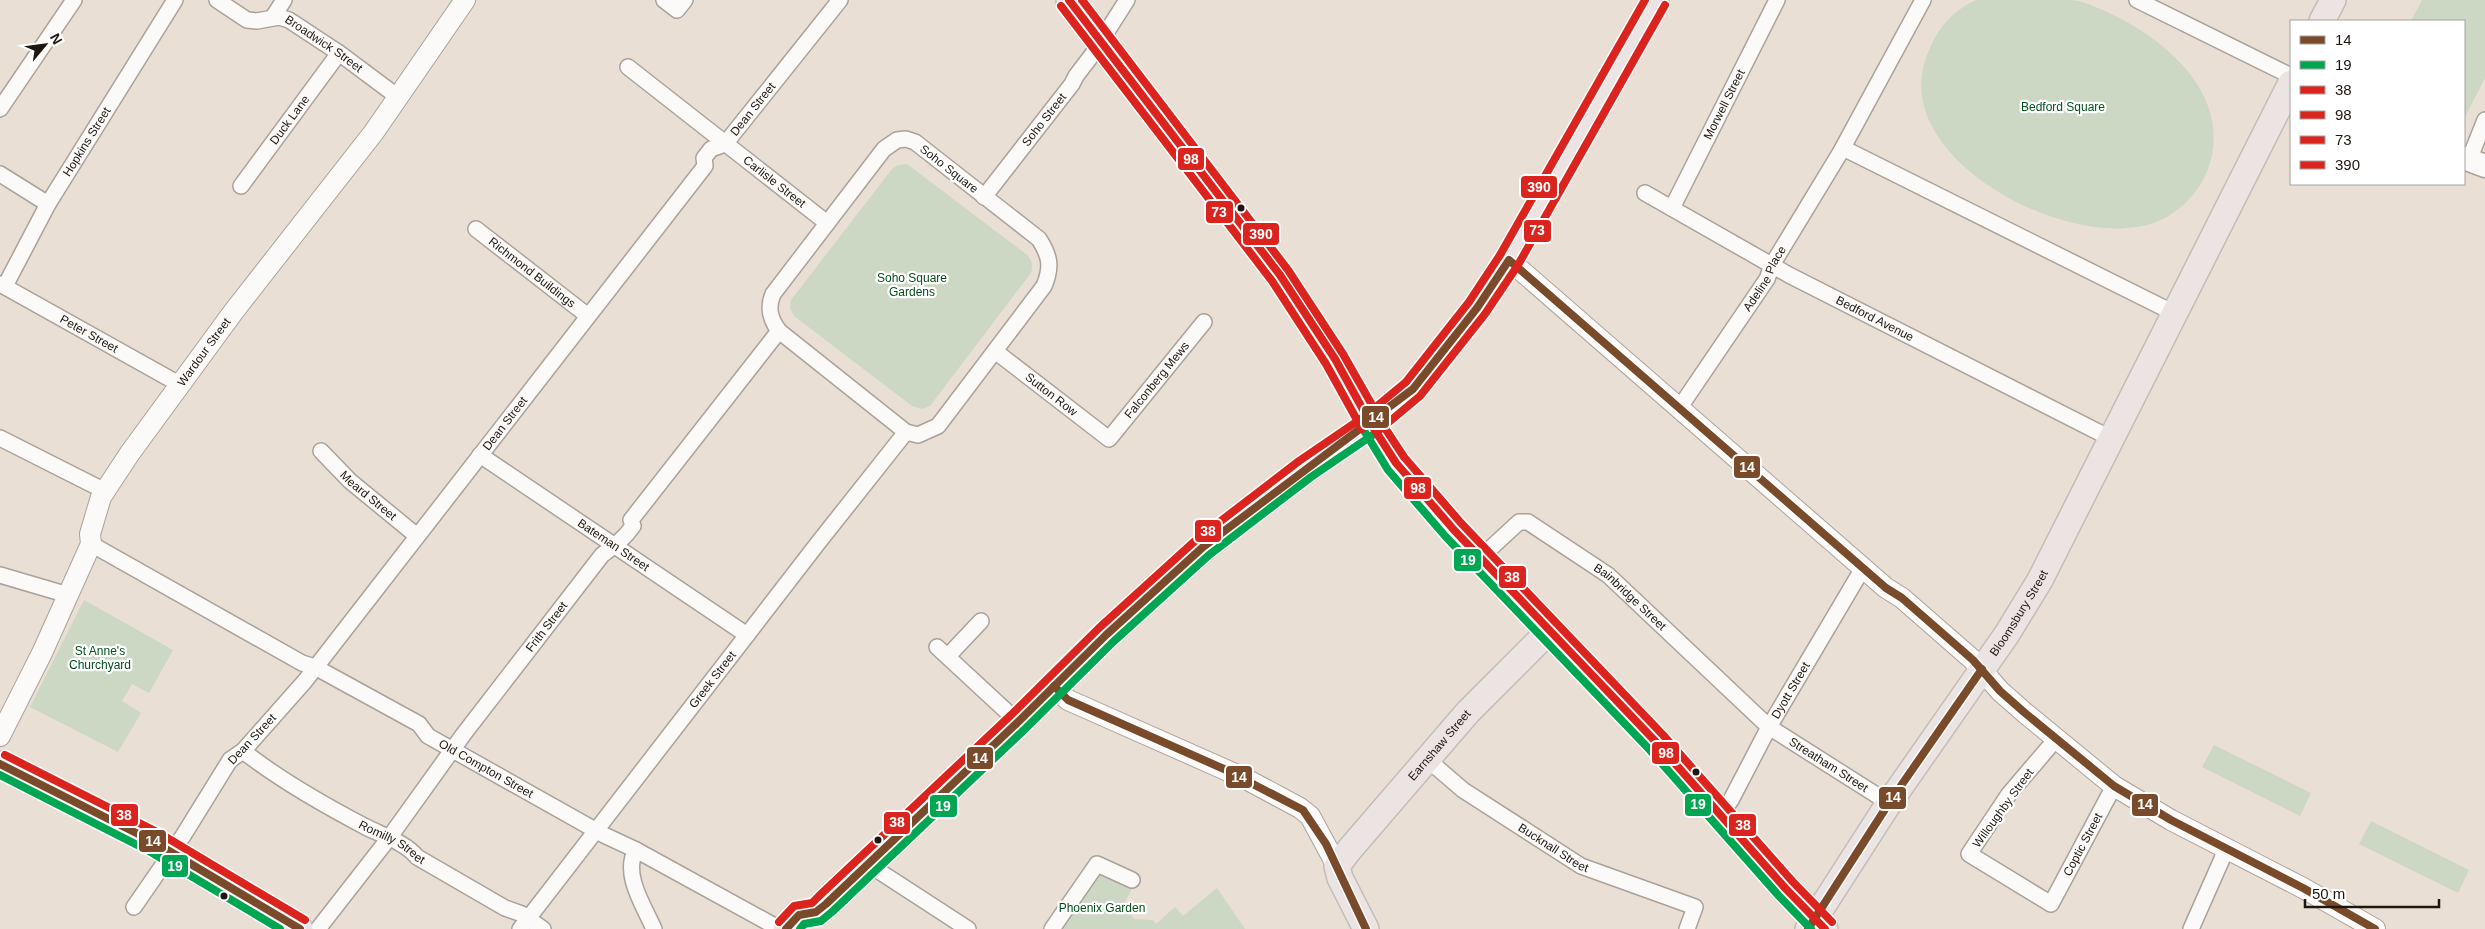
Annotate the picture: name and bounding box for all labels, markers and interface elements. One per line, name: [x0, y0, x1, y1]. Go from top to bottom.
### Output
street label: Broadwick Street: [282, 12, 366, 76]
north arrow: [20, 20, 70, 70]
legend: [2290, 20, 2465, 185]
text: N: [47, 30, 66, 47]
text: 14: [2335, 31, 2352, 48]
text: 19: [2335, 56, 2352, 73]
street label: Morwell Street: [1701, 66, 1748, 142]
street label: Dean Street: [727, 79, 779, 139]
text: 38: [2335, 81, 2352, 98]
street label: Soho Street: [1019, 90, 1070, 149]
street label: Duck Lane: [267, 92, 313, 147]
park label: Bedford Square: [2021, 100, 2105, 114]
street label: Hopkins Street: [60, 104, 114, 179]
text: 98: [2335, 106, 2352, 123]
text: 73: [2335, 131, 2352, 148]
street label: Soho Square: [917, 142, 981, 196]
line badge: 98: [1177, 147, 1205, 171]
text: 98: [1183, 151, 1199, 167]
street label: Carlisle Street: [740, 153, 809, 211]
text: 390: [2335, 156, 2360, 173]
line badge: 390: [1520, 175, 1558, 199]
text: 390: [1527, 179, 1551, 195]
line badge: 73: [1205, 200, 1234, 224]
unlabelled marker: [1236, 203, 1246, 213]
text: 73: [1211, 204, 1227, 220]
line badge: 73: [1523, 219, 1552, 243]
line badge: 390: [1242, 222, 1280, 246]
text: 73: [1529, 222, 1545, 238]
text: 390: [1249, 226, 1273, 242]
street label: Richmond Buildings: [486, 234, 578, 311]
street label: Adeline Place: [1740, 243, 1789, 314]
park label: Soho Square Gardens: [877, 271, 947, 299]
street label: Bedford Avenue: [1834, 293, 1916, 344]
street label: Peter Street: [58, 312, 121, 356]
street label: Wardour Street: [174, 315, 234, 389]
street label: Falconberg Mews: [1122, 339, 1192, 421]
street label: Sutton Row: [1022, 370, 1080, 419]
street label: Dean Street: [480, 393, 531, 453]
line badge: 14: [1361, 405, 1390, 429]
text: 14: [1368, 409, 1384, 425]
line badge: 14: [1733, 455, 1761, 479]
text: 14: [1739, 459, 1755, 475]
street label: Meard Street: [337, 468, 400, 524]
line badge: 98: [1403, 476, 1432, 500]
text: 98: [1410, 480, 1426, 496]
street label: Bateman Street: [575, 516, 653, 575]
line badge: 38: [1194, 519, 1222, 543]
text: 38: [1200, 523, 1216, 539]
line badge: 19: [1453, 548, 1482, 572]
text: 19: [1460, 552, 1476, 568]
street label: Bainbridge Street: [1591, 561, 1670, 634]
line badge: 38: [1498, 565, 1527, 589]
street label: Bloomsbury Street: [1987, 567, 2051, 659]
text: 38: [1504, 569, 1520, 585]
street label: Frith Street: [523, 598, 571, 655]
park label: St Anne's Churchyard: [69, 644, 131, 672]
street label: Greek Street: [686, 648, 739, 711]
street label: Dyott Street: [1768, 659, 1813, 721]
street label: Earnshaw Street: [1405, 706, 1474, 783]
street label: Dean Street: [225, 710, 279, 767]
street label: Streatham Street: [1786, 735, 1871, 795]
street label: Old Compton Street: [436, 736, 536, 801]
line badge: 98: [1651, 741, 1680, 765]
text: 98: [1658, 745, 1674, 761]
line badge: 14: [966, 746, 994, 770]
text: 14: [972, 750, 988, 766]
line badge: 14: [1225, 765, 1253, 789]
street label: Willoughby Street: [1970, 765, 2037, 850]
unlabelled marker: [1691, 767, 1701, 777]
text: 14: [1231, 769, 1247, 785]
line badge: 14: [1878, 786, 1907, 810]
text: 14: [1885, 789, 1901, 805]
line badge: 19: [1684, 793, 1712, 817]
line badge: 14: [2131, 793, 2159, 817]
line badge: 19: [929, 794, 958, 818]
text: 19: [1690, 796, 1706, 812]
text: 14: [2137, 796, 2153, 812]
text: 19: [935, 798, 951, 814]
line badge: 38: [110, 803, 139, 827]
text: 38: [116, 807, 132, 823]
street label: Coptic Street: [2060, 810, 2106, 878]
line badge: 38: [883, 811, 911, 835]
line badge: 38: [1728, 813, 1757, 837]
text: 38: [889, 814, 905, 830]
text: 38: [1735, 817, 1751, 833]
street label: Romilly Street: [356, 818, 428, 867]
street label: Bucknall Street: [1516, 820, 1591, 875]
line badge: 14: [138, 829, 167, 853]
text: 14: [145, 833, 161, 849]
unlabelled marker: [873, 835, 883, 845]
line badge: 19: [161, 854, 189, 878]
text: 19: [167, 858, 183, 874]
scale bar: [2305, 876, 2439, 908]
text: 50 m: [2312, 885, 2345, 902]
unlabelled marker: [219, 891, 229, 901]
park label: Phoenix Garden: [1059, 901, 1145, 915]

